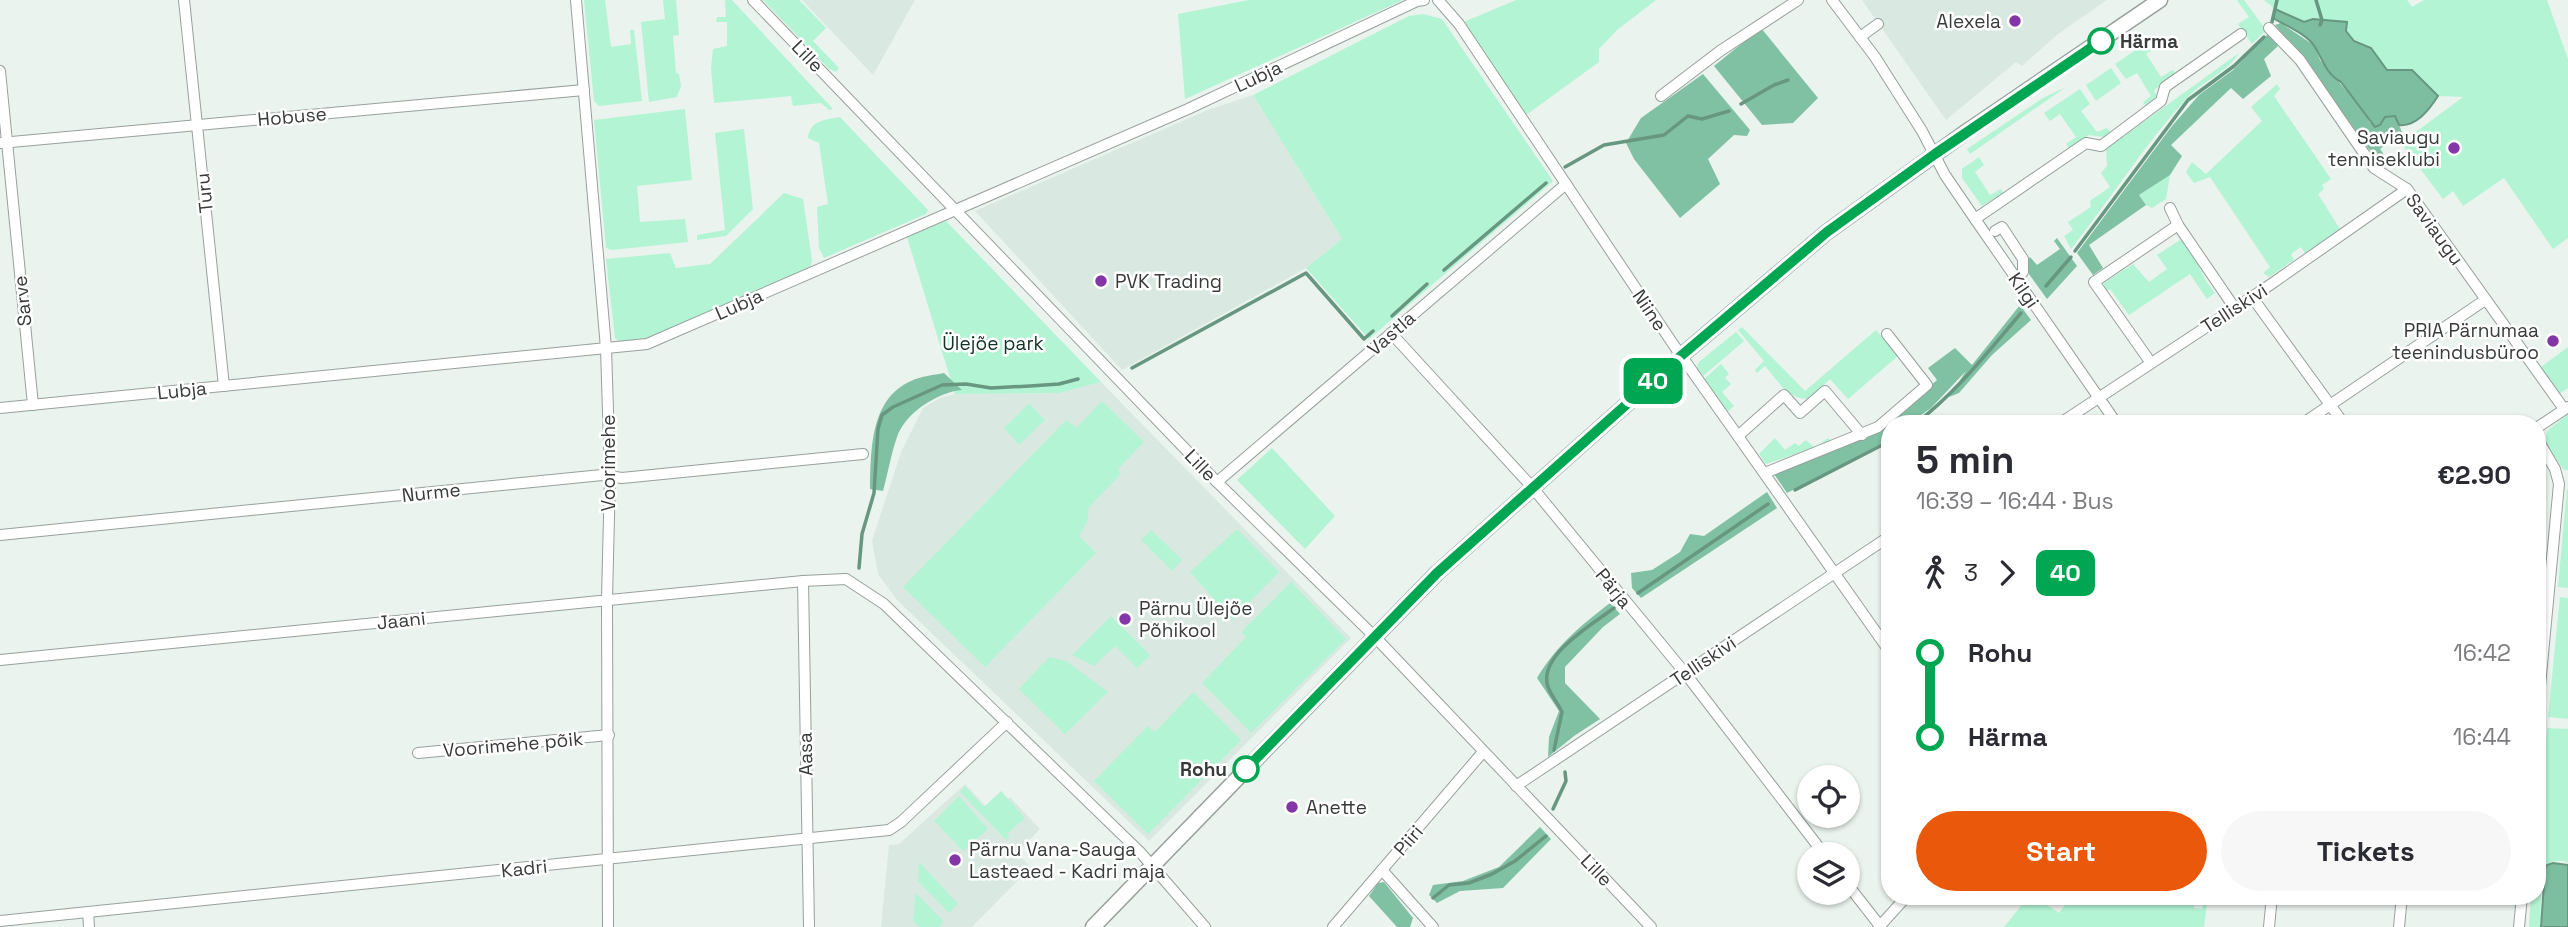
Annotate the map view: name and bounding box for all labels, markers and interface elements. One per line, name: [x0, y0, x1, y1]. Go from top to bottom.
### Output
place label: Alexela: [1936, 9, 2001, 34]
marker: Alexela: [2007, 13, 2023, 29]
marker: Härma: [2088, 28, 2114, 54]
place label: Härma: [2120, 29, 2178, 54]
street label: Lille: [786, 35, 829, 78]
street label: Lubja: [1230, 55, 1286, 98]
street label: Hobuse: [256, 101, 328, 132]
place label: Saviaugu tenniseklubi: [2328, 125, 2440, 172]
marker: Saviaugu tenniseklubi: [2446, 140, 2462, 156]
street label: Turu: [190, 172, 219, 214]
street label: Saviaugu: [2400, 188, 2469, 270]
street label: Kilgi: [2003, 268, 2045, 313]
place label: PVK Trading: [1115, 269, 1222, 294]
marker: PVK Trading: [1093, 273, 1109, 289]
street label: Sarve: [7, 274, 38, 328]
street label: Telliskivi: [2196, 278, 2272, 339]
street label: Lubja: [711, 283, 767, 326]
street label: Niine: [1627, 285, 1672, 336]
street label: Vastla: [1362, 306, 1421, 361]
place label: PRIA Pärnumaa teenindusbüroo: [2392, 318, 2539, 365]
park label: Ülejõe park: [942, 331, 1044, 356]
marker: PRIA Pärnumaa teenindusbüroo: [2545, 333, 2561, 349]
line badge: 40: [1622, 358, 1684, 404]
text: 40: [1638, 365, 1668, 396]
street label: Lubja: [156, 375, 208, 406]
street label: Voorimehe: [596, 415, 621, 511]
text: 5 min: [1916, 436, 2014, 484]
street label: Lille: [1179, 444, 1222, 487]
text: €2.90: [2437, 458, 2511, 492]
street label: Nurme: [400, 477, 462, 508]
text: 16:39 – 16:44 · Bus: [1916, 486, 2114, 516]
icon: walk: [1916, 554, 1954, 592]
icon: forward: [1988, 554, 2026, 592]
text: 40: [2050, 557, 2081, 588]
text: 3: [1964, 558, 1978, 588]
street label: Pärja: [1590, 563, 1637, 614]
place label: Pärnu Ülejõe Põhikool: [1139, 596, 1253, 643]
street label: Jaani: [375, 606, 427, 635]
marker: Pärnu Ülejõe Põhikool: [1117, 611, 1133, 627]
street label: Telliskivi: [1666, 630, 1741, 693]
text: Rohu: [1968, 636, 2032, 670]
text: 16:42: [2453, 638, 2511, 668]
text: Härma: [1968, 720, 2048, 754]
text: 16:44: [2453, 722, 2511, 752]
street label: Voorimehe põik: [442, 726, 584, 763]
street label: Aasa: [793, 732, 818, 776]
marker: Rohu: [1233, 756, 1259, 782]
place label: Rohu: [1180, 757, 1227, 782]
map controls: [1797, 765, 1860, 905]
button: locate: [1797, 765, 1860, 828]
place label: Anette: [1306, 795, 1367, 820]
marker: Anette: [1284, 799, 1300, 815]
button: Start: [1916, 811, 2207, 891]
button: Tickets: [2221, 811, 2511, 891]
street label: Piiri: [1388, 820, 1428, 861]
place label: Pärnu Vana-Sauga Lasteaed - Kadri maja: [969, 837, 1165, 884]
button: layers: [1797, 842, 1860, 905]
street label: Lille: [1575, 849, 1618, 892]
marker: Pärnu Vana-Sauga Lasteaed - Kadri maja: [947, 852, 963, 868]
street label: Kadri: [500, 854, 548, 883]

